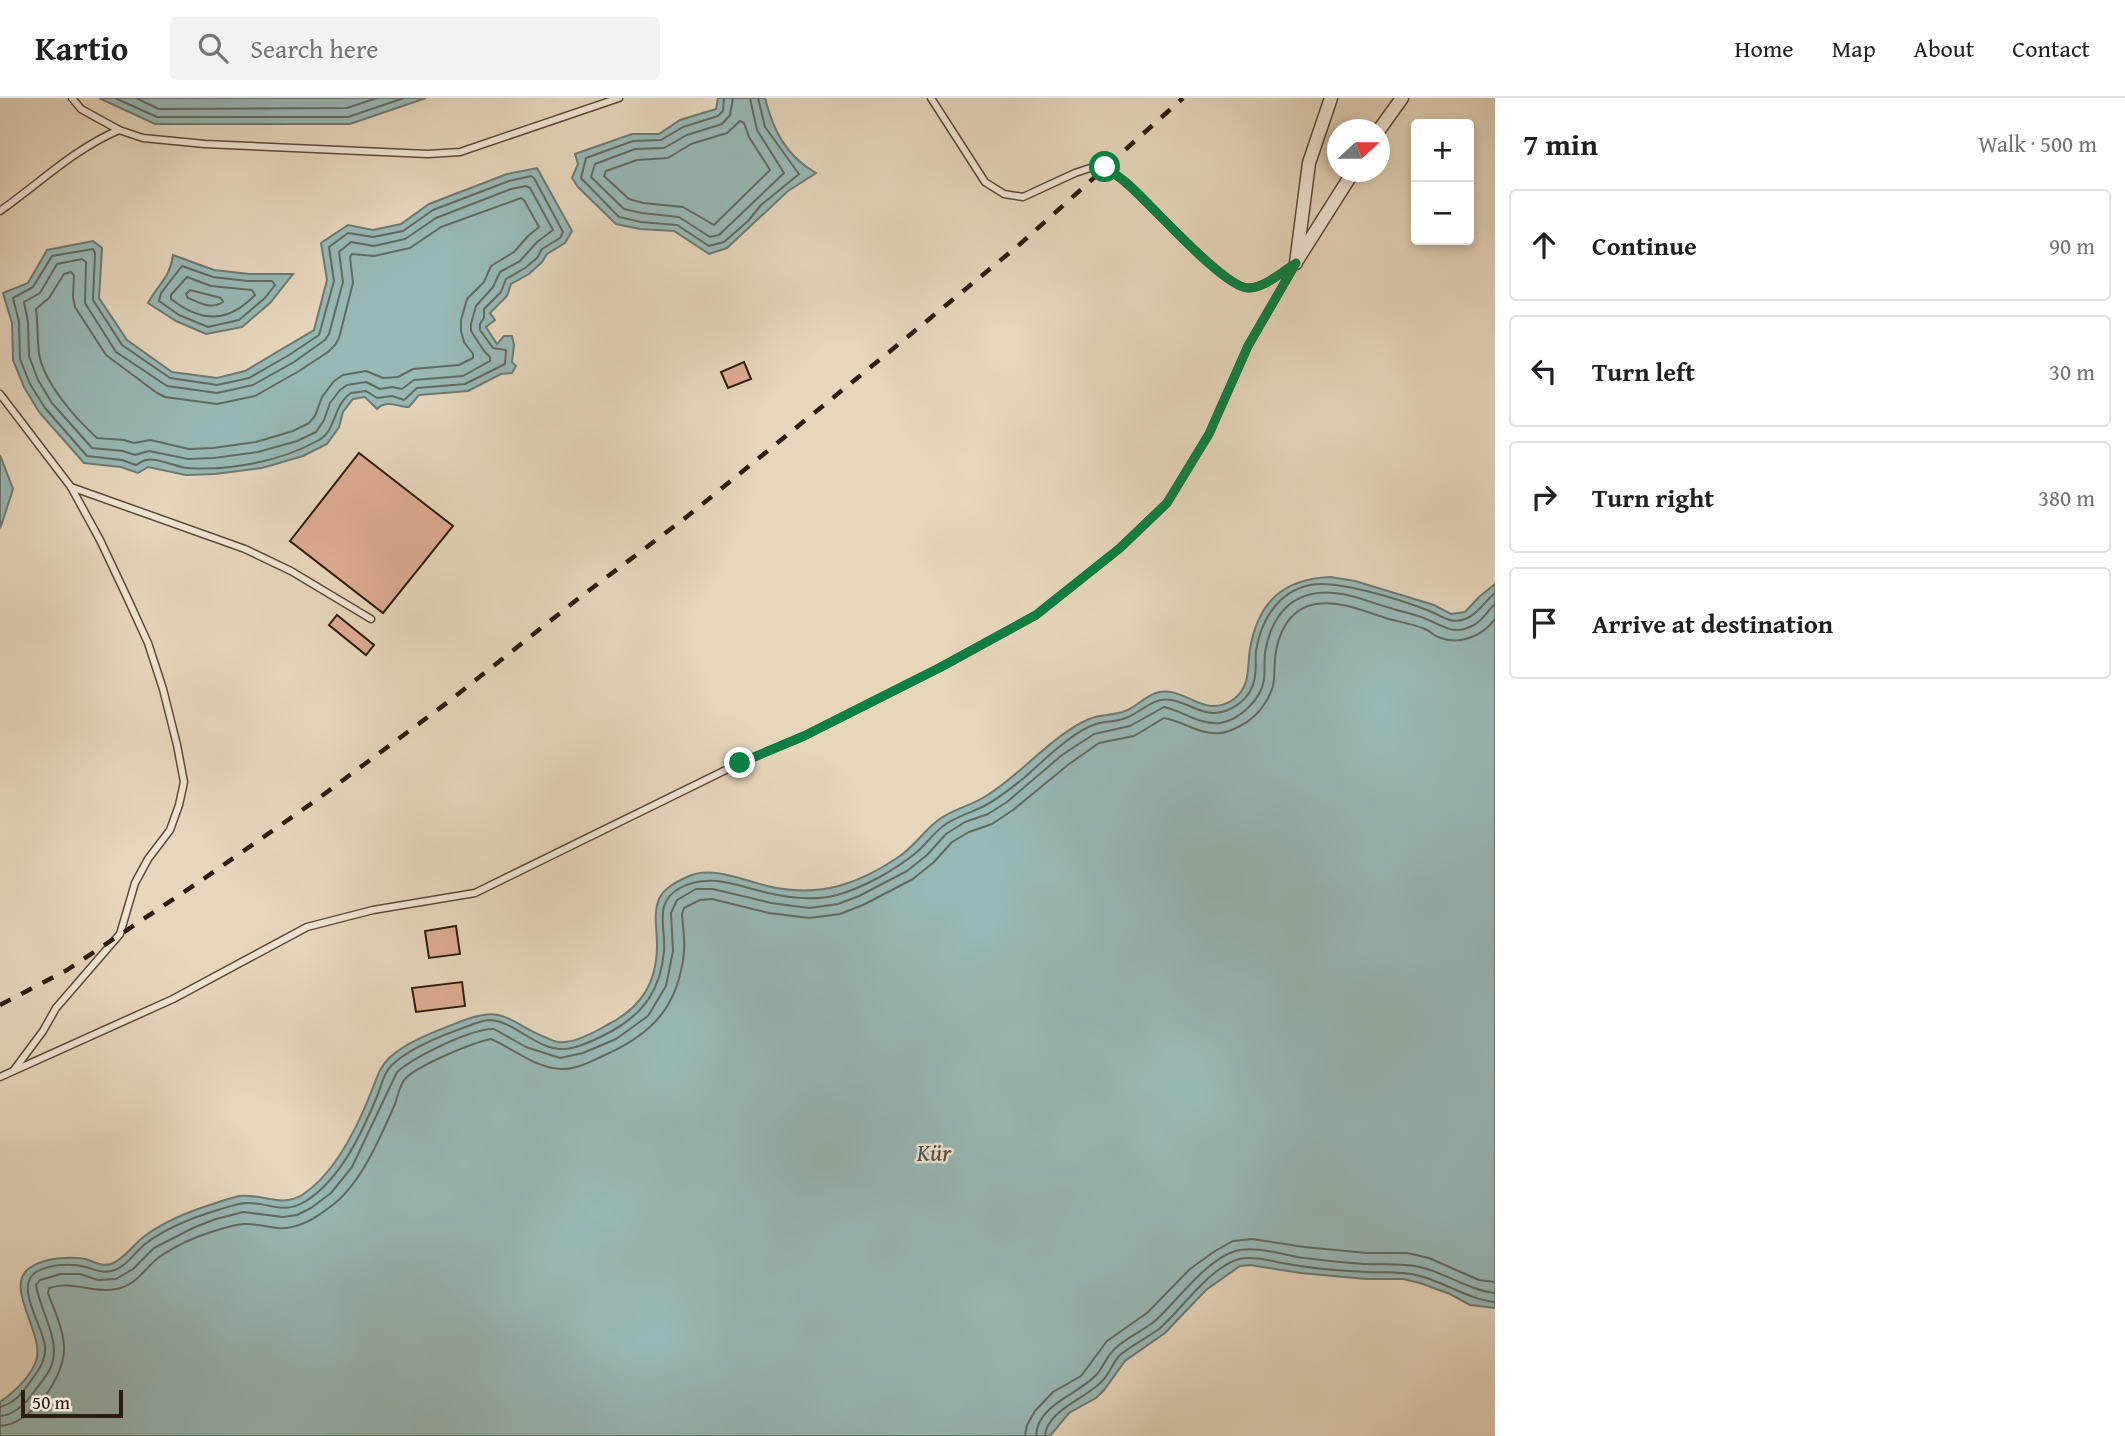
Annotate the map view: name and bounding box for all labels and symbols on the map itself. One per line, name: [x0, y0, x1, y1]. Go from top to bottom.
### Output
north arrow: [1327, 119, 1390, 182]
route start: [1089, 151, 1120, 182]
route end: [724, 747, 755, 778]
water label: Kür: [916, 1135, 952, 1170]
scale bar: [21, 1387, 122, 1419]

